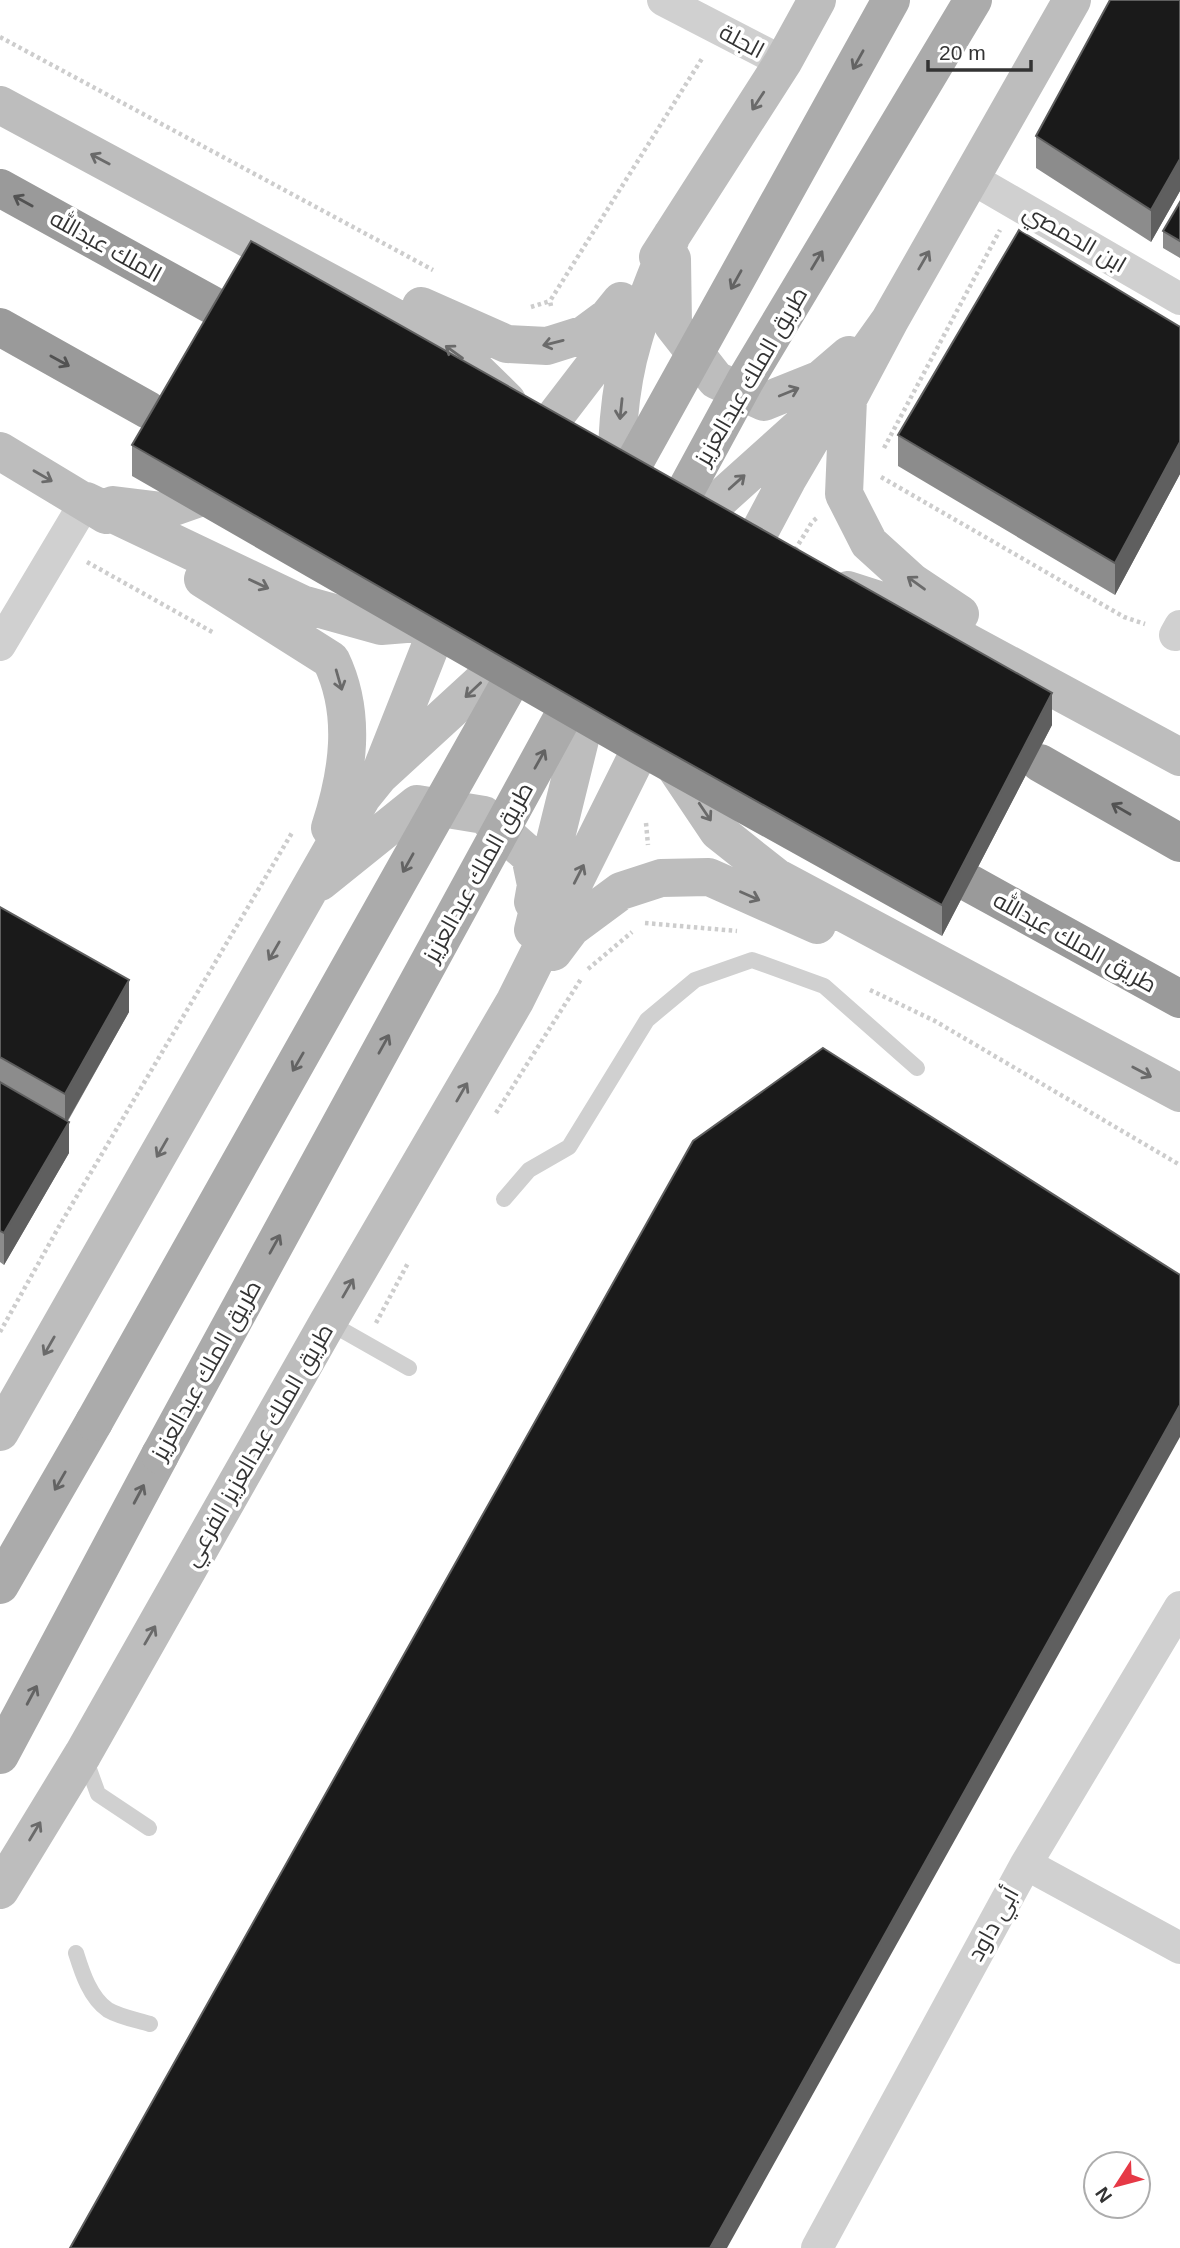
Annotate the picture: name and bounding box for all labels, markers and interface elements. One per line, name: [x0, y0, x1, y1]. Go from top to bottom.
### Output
street label: الجلة: [715, 19, 769, 63]
scale bar: [928, 28, 1031, 72]
text: 20 m: [939, 41, 986, 64]
one-way arrow: [851, 49, 865, 69]
one-way arrow: [750, 91, 764, 111]
one-way arrow: [90, 152, 110, 166]
one-way arrow: [14, 194, 34, 208]
street label: ابن الحمصي: [1017, 198, 1131, 281]
street label: الملك عبدالله: [46, 203, 167, 287]
one-way arrow: [811, 251, 825, 271]
one-way arrow: [917, 251, 931, 271]
one-way arrow: [729, 270, 743, 290]
street label: طريق الملك عبدالعزيز: [689, 283, 813, 472]
one-way arrow: [542, 337, 565, 350]
one-way arrow: [445, 344, 464, 359]
one-way arrow: [49, 354, 69, 368]
one-way arrow: [778, 385, 799, 398]
one-way arrow: [615, 397, 628, 420]
one-way arrow: [33, 469, 53, 483]
one-way arrow: [728, 474, 745, 491]
one-way arrow: [907, 576, 926, 591]
one-way arrow: [248, 577, 269, 591]
one-way arrow: [333, 668, 346, 690]
one-way arrow: [464, 682, 482, 698]
one-way arrow: [533, 749, 547, 769]
street label: طريق الملك عبدالعزيز: [417, 778, 539, 968]
one-way arrow: [698, 801, 712, 821]
one-way arrow: [1111, 802, 1131, 816]
one-way arrow: [401, 852, 415, 872]
one-way arrow: [572, 864, 586, 885]
street label: طريق الملك عبدالله: [988, 885, 1162, 998]
one-way arrow: [739, 890, 760, 903]
one-way arrow: [267, 940, 281, 960]
one-way arrow: [377, 1035, 391, 1055]
one-way arrow: [291, 1051, 304, 1072]
one-way arrow: [1131, 1066, 1152, 1080]
one-way arrow: [455, 1082, 469, 1102]
one-way arrow: [155, 1138, 169, 1158]
one-way arrow: [269, 1234, 282, 1255]
street label: طريق الملك عبدالعزيز: [145, 1276, 267, 1466]
one-way arrow: [341, 1279, 355, 1299]
street label: طريق الملك عبدالعزيز الفرعي: [178, 1319, 342, 1573]
one-way arrow: [42, 1335, 55, 1356]
one-way arrow: [53, 1470, 67, 1490]
one-way arrow: [133, 1484, 147, 1505]
one-way arrow: [144, 1625, 157, 1646]
one-way arrow: [25, 1685, 39, 1705]
one-way arrow: [29, 1822, 43, 1842]
street label: أبي داود: [960, 1882, 1028, 1968]
north arrow: [1082, 2150, 1152, 2220]
text: N: [1091, 2183, 1116, 2206]

